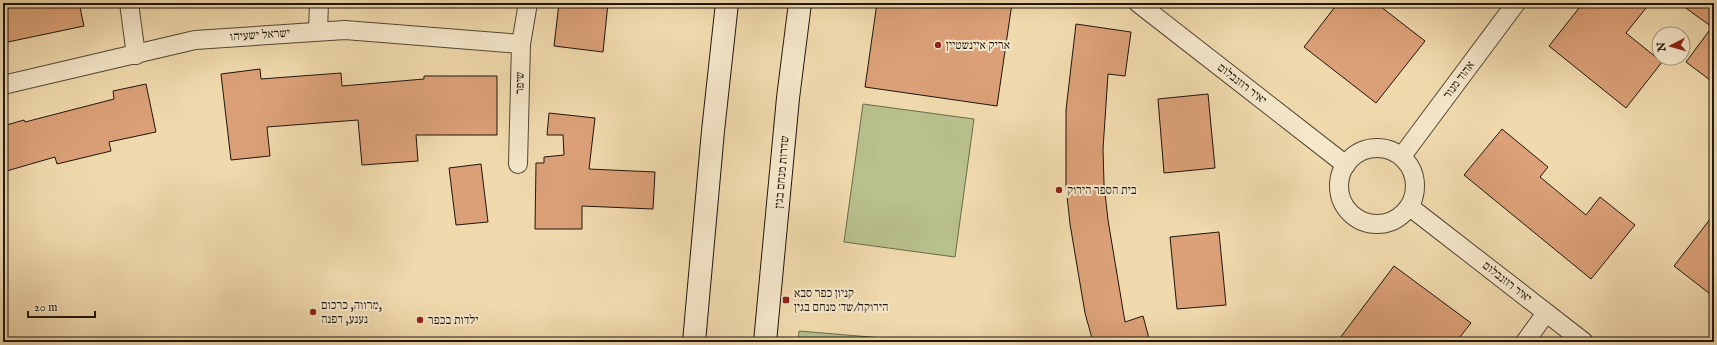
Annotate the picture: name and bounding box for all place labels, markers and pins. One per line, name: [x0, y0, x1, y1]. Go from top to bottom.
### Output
place label: אריק איינשטיין: [946, 38, 1010, 53]
marker: אריק איינשטיין: [933, 40, 943, 50]
place label: בית הספר הירוק: [1067, 183, 1137, 198]
marker: בית הספר הירוק: [1054, 185, 1064, 195]
place label: קניון כפר סבא הירוקה/שד׳ מנחם בגין: [794, 286, 888, 315]
marker: קניון כפר סבא הירוקה/שד׳ מנחם בגין: [781, 295, 791, 305]
place label: מרווה, כרכום, נענע, דפנה: [321, 298, 382, 327]
marker: מרווה, כרכום, נענע, דפנה: [308, 307, 318, 317]
place label: ילדות בכפר: [428, 313, 478, 328]
marker: ילדות בכפר: [415, 315, 425, 325]

